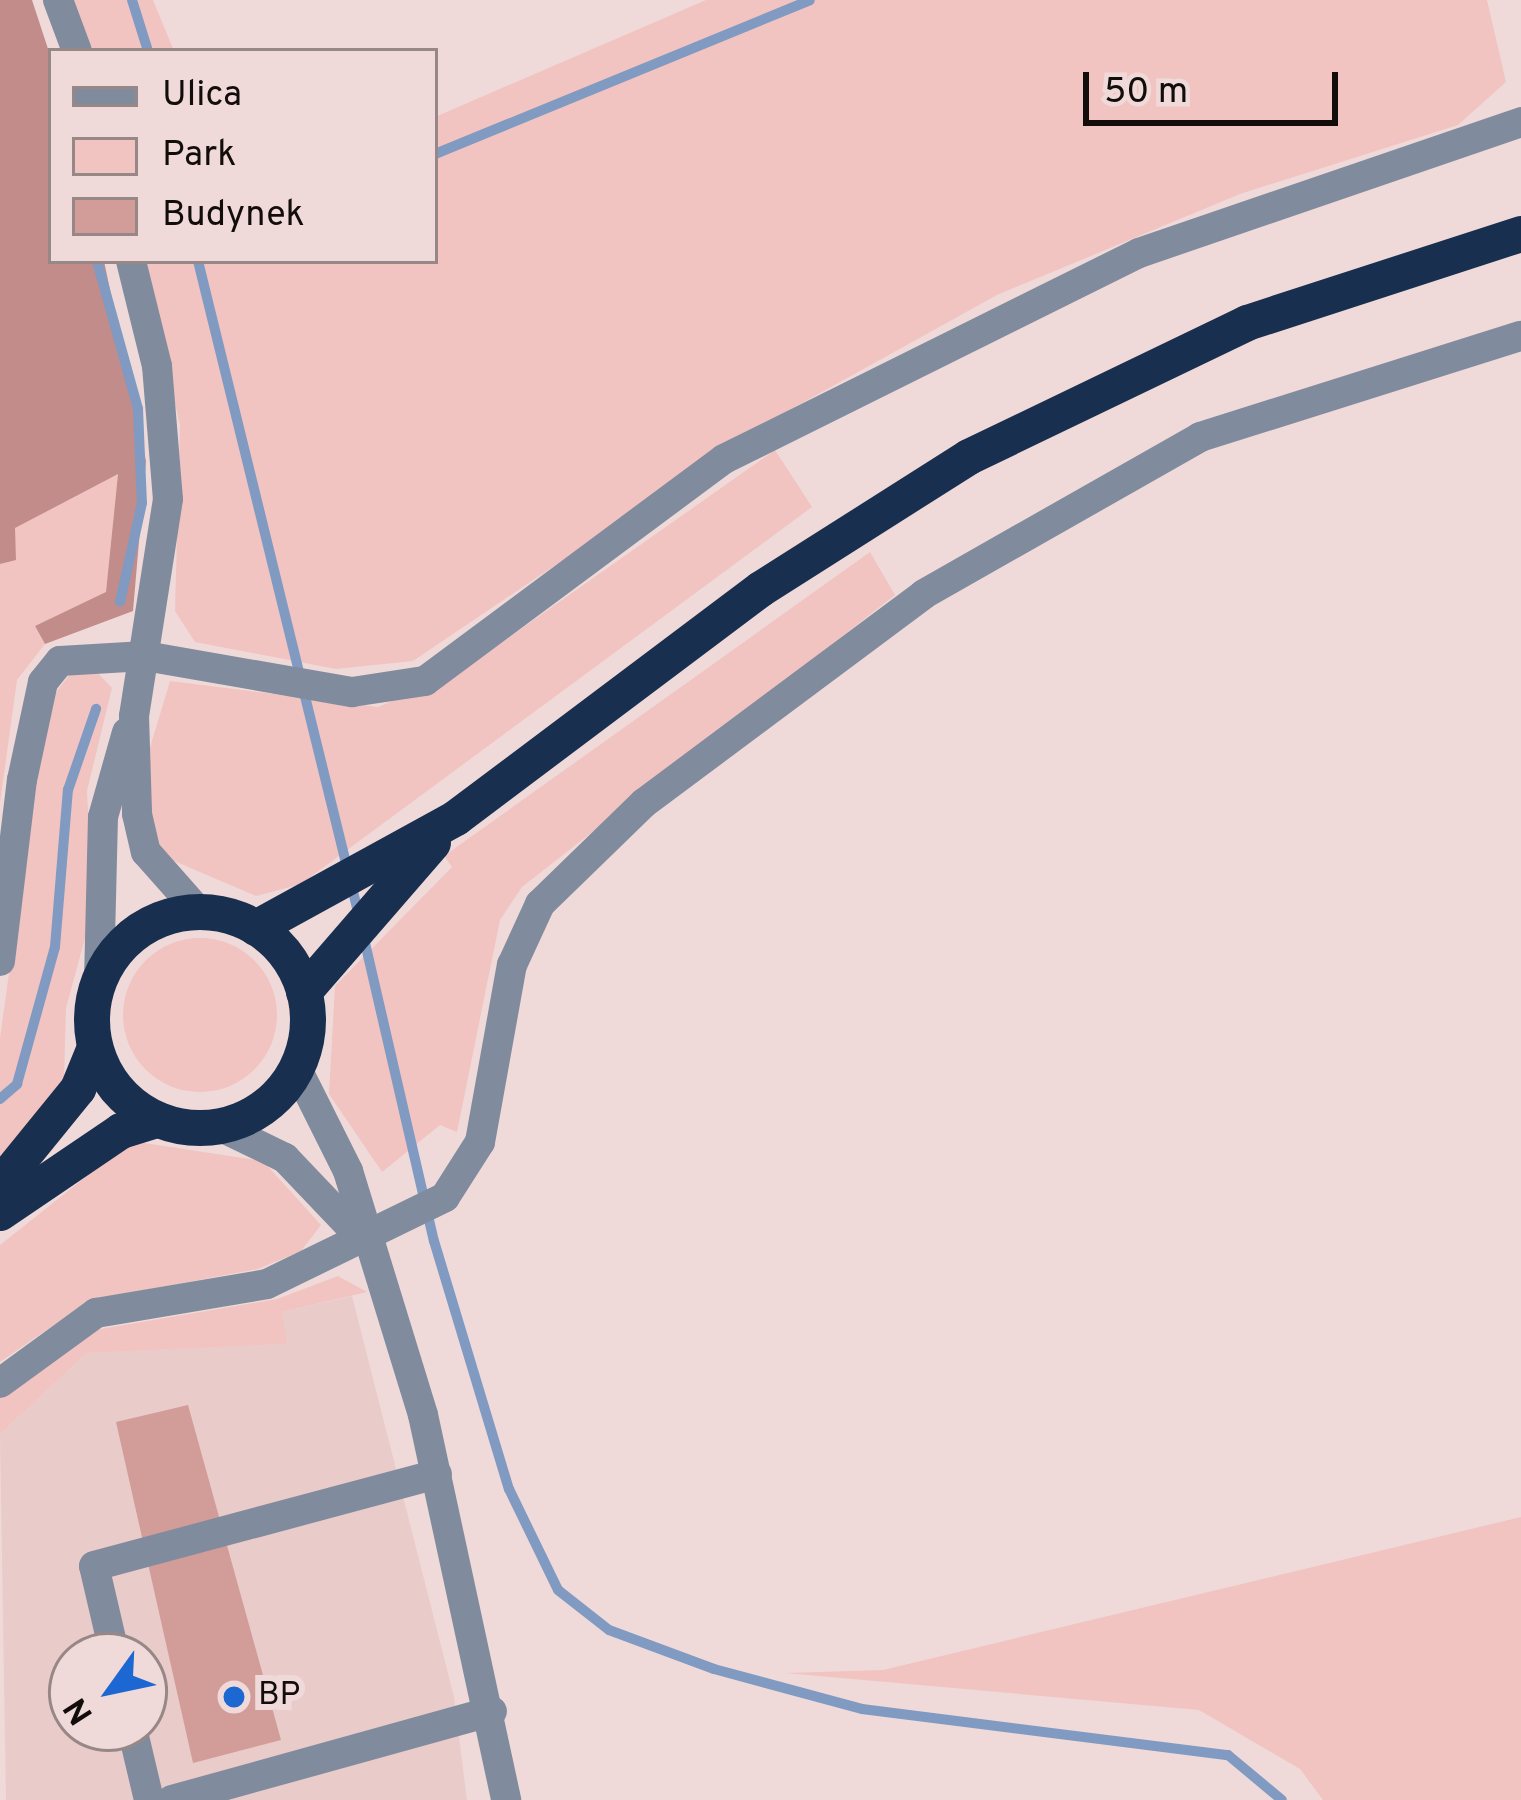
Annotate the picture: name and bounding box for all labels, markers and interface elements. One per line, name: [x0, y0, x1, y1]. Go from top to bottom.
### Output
legend: [48, 48, 438, 264]
scale bar: [1089, 48, 1344, 122]
text: 50 m: [1104, 70, 1188, 116]
text: Ulica: [162, 73, 242, 119]
text: Park: [162, 133, 236, 179]
text: Budynek: [162, 193, 305, 239]
north arrow: [48, 1632, 168, 1752]
place label: BP: [258, 1677, 300, 1717]
marker: BP: [221, 1684, 247, 1710]
text: N: [56, 1689, 104, 1731]

